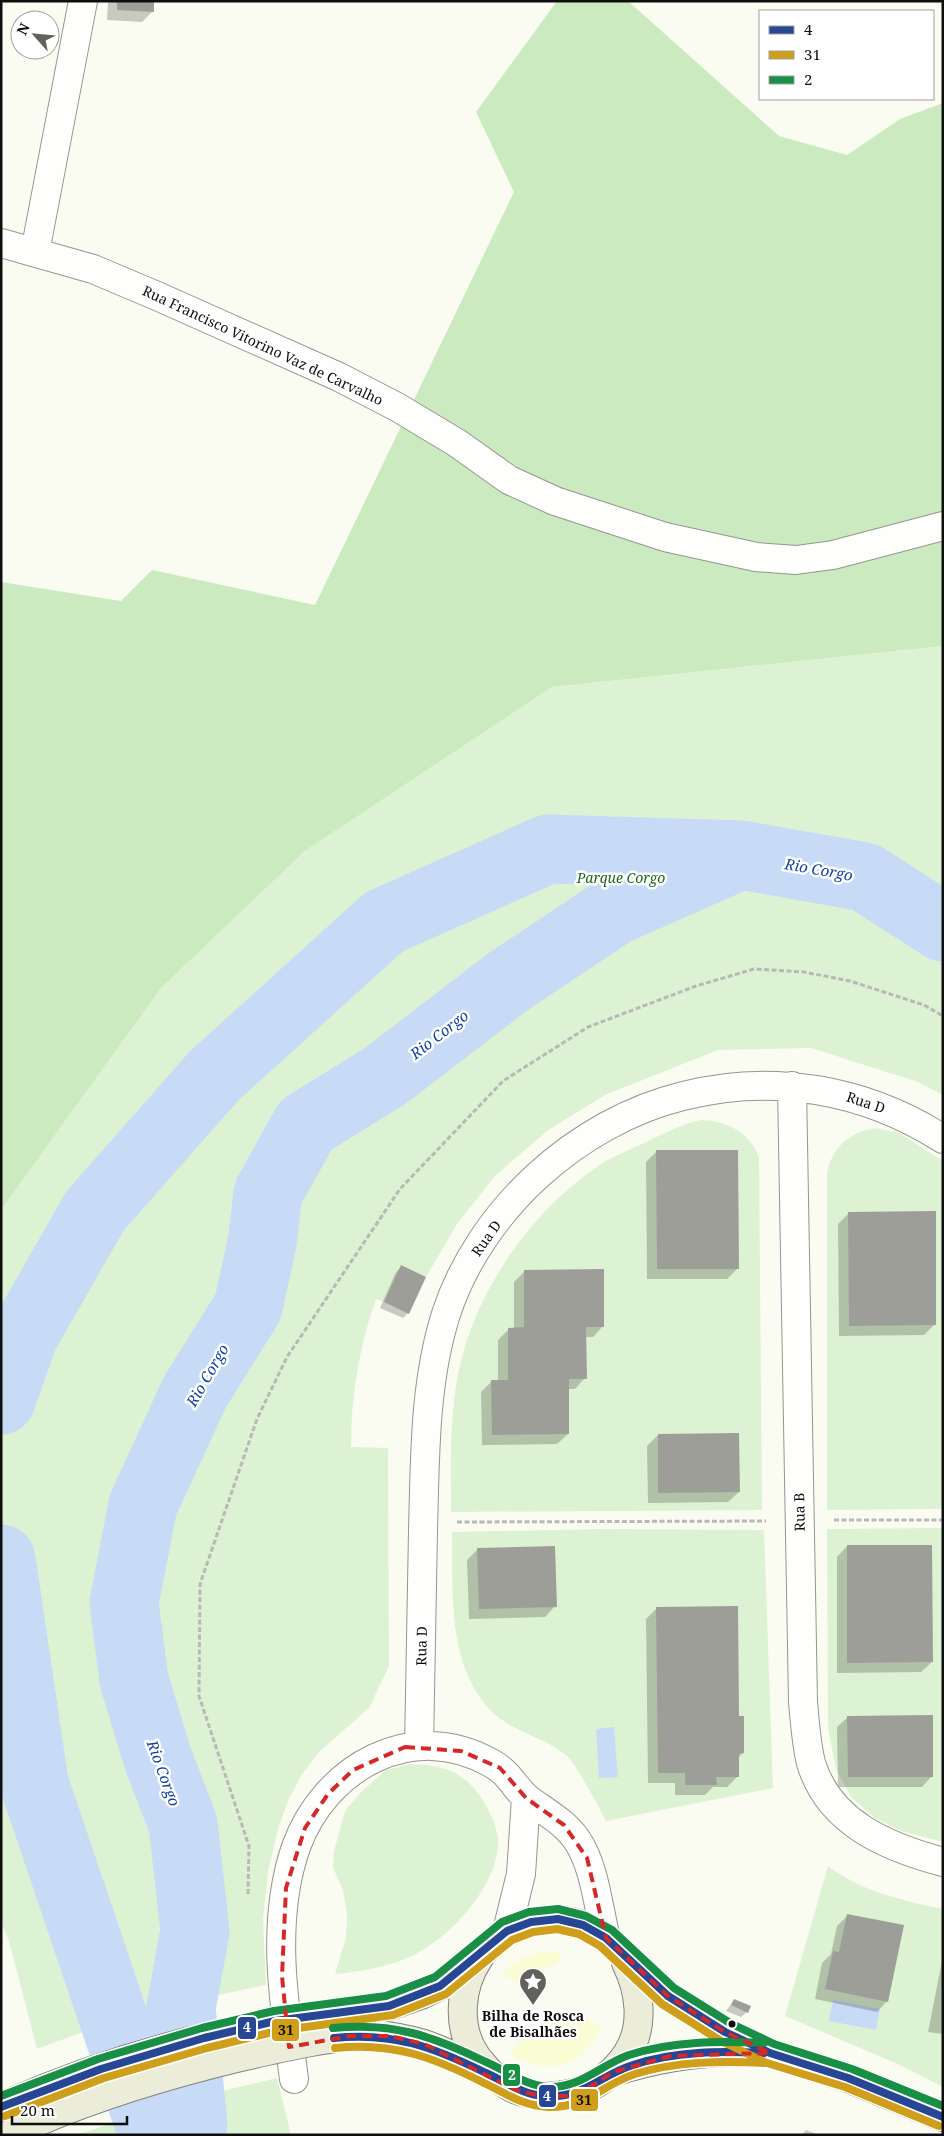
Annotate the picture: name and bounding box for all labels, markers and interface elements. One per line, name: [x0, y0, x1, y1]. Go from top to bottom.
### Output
north arrow: [10, 10, 60, 60]
legend: [759, 10, 934, 100]
text: 4: [804, 19, 813, 39]
text: N: [12, 20, 34, 38]
text: 31: [804, 44, 821, 64]
text: 2: [804, 69, 812, 89]
street label: Rua Francisco Vitorino Vaz de Carvalho: [140, 281, 386, 409]
water label: Rio Corgo: [782, 853, 855, 885]
park label: Parque Corgo: [576, 868, 665, 887]
water label: Rio Corgo: [405, 1005, 472, 1064]
street label: Rua D: [844, 1087, 888, 1117]
street label: Rua D: [467, 1216, 505, 1260]
water label: Rio Corgo: [181, 1340, 233, 1411]
street label: Rua B: [789, 1492, 809, 1532]
street label: Rua D: [411, 1626, 431, 1666]
water label: Rio Corgo: [143, 1736, 185, 1809]
place icon: Bilha de Rosca de Bisalhães: [518, 1967, 548, 2006]
place label: Bilha de Rosca de Bisalhães: [482, 2006, 584, 2041]
line badge: 4: [237, 2016, 257, 2040]
text: 4: [243, 2017, 251, 2036]
line badge: 31: [271, 2018, 300, 2042]
unlabelled marker: [727, 2019, 737, 2029]
text: 31: [278, 2020, 294, 2039]
line badge: 2: [502, 2063, 521, 2087]
text: 2: [508, 2065, 516, 2084]
line badge: 4: [538, 2084, 557, 2108]
text: 4: [543, 2086, 551, 2105]
line badge: 31: [570, 2088, 599, 2112]
text: 31: [576, 2090, 592, 2109]
scale bar: [12, 2094, 128, 2126]
text: 20 m: [20, 2100, 55, 2120]

